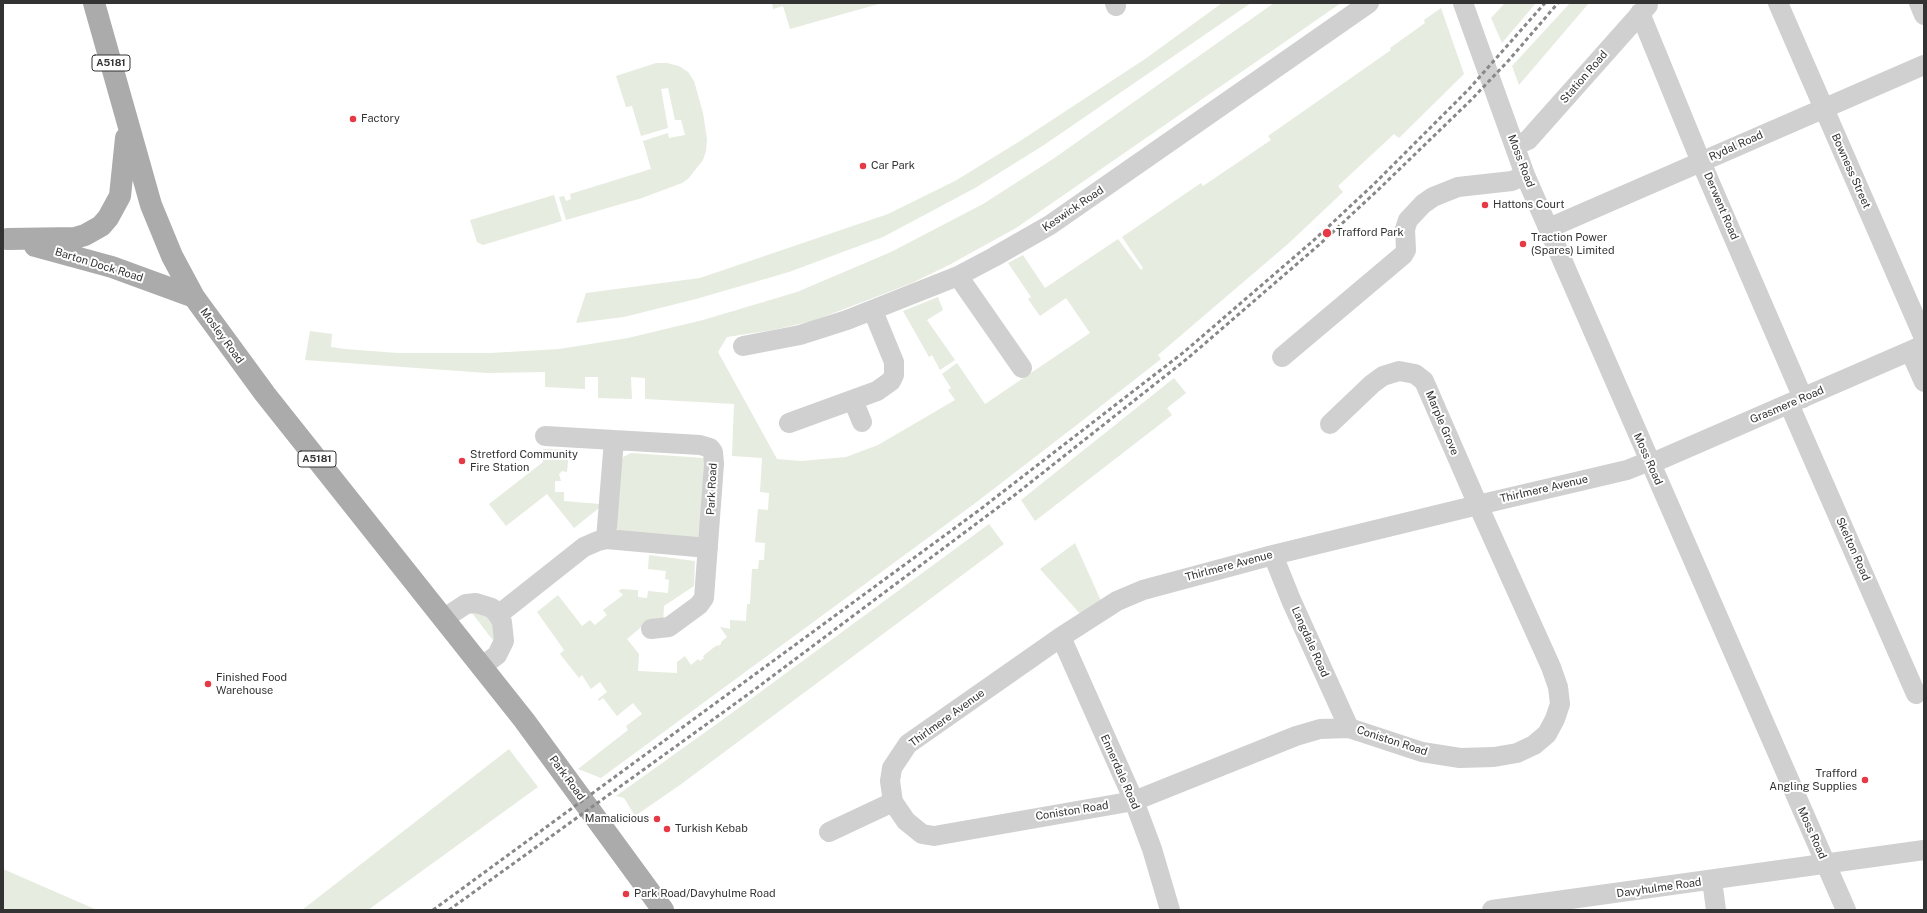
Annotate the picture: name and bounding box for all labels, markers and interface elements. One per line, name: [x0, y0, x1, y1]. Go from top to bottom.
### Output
street label: Station Road: [1558, 48, 1610, 106]
road number: A5181: [92, 55, 130, 71]
place label: Factory: [361, 112, 400, 126]
marker: Factory: [348, 114, 358, 124]
street label: Rydal Road: [1707, 128, 1765, 164]
street label: Bowness Street: [1829, 132, 1873, 210]
street label: Moss Road: [1505, 133, 1537, 189]
place label: Car Park: [871, 159, 915, 173]
marker: Car Park: [858, 161, 868, 171]
street label: Derwent Road: [1701, 170, 1741, 242]
street label: Keswick Road: [1040, 184, 1106, 234]
place label: Hattons Court: [1493, 198, 1564, 212]
marker: Hattons Court: [1480, 200, 1490, 210]
place label: Trafford Park: [1336, 226, 1404, 240]
marker: Trafford Park: [1321, 227, 1333, 239]
place label: Traction Power (Spares) Limited: [1531, 231, 1615, 257]
marker: Traction Power (Spares) Limited: [1518, 239, 1528, 249]
street label: Barton Dock Road: [53, 245, 145, 285]
street label: Mosley Road: [197, 306, 247, 366]
street label: Grasmere Road: [1748, 384, 1826, 426]
street label: Marple Grove: [1423, 389, 1461, 457]
street label: Moss Road: [1631, 431, 1665, 487]
place label: Stretford Community Fire Station: [470, 448, 578, 474]
road number: A5181: [298, 451, 336, 467]
marker: Stretford Community Fire Station: [457, 456, 467, 466]
street label: Park Road: [704, 463, 720, 515]
street label: Thirlmere Avenue: [1499, 472, 1589, 506]
street label: Skelton Road: [1833, 515, 1873, 583]
street label: Thirlmere Avenue: [1184, 548, 1274, 584]
street label: Langdale Road: [1289, 605, 1331, 679]
place label: Finished Food Warehouse: [216, 671, 287, 697]
marker: Finished Food Warehouse: [203, 679, 213, 689]
street label: Thirlmere Avenue: [907, 686, 987, 750]
street label: Coniston Road: [1355, 723, 1429, 759]
street label: Ennerdale Road: [1098, 733, 1142, 811]
street label: Park Road: [546, 753, 588, 803]
place label: Trafford Angling Supplies: [1769, 767, 1857, 793]
marker: Trafford Angling Supplies: [1860, 775, 1870, 785]
street label: Coniston Road: [1035, 799, 1109, 823]
street label: Moss Road: [1795, 805, 1829, 861]
place label: Mamalicious: [585, 812, 649, 826]
marker: Mamalicious: [652, 814, 662, 824]
place label: Turkish Kebab: [675, 822, 748, 836]
marker: Turkish Kebab: [662, 824, 672, 834]
street label: Davyhulme Road: [1616, 876, 1702, 900]
place label: Park Road/Davyhulme Road: [634, 887, 776, 901]
marker: Park Road/Davyhulme Road: [621, 889, 631, 899]

